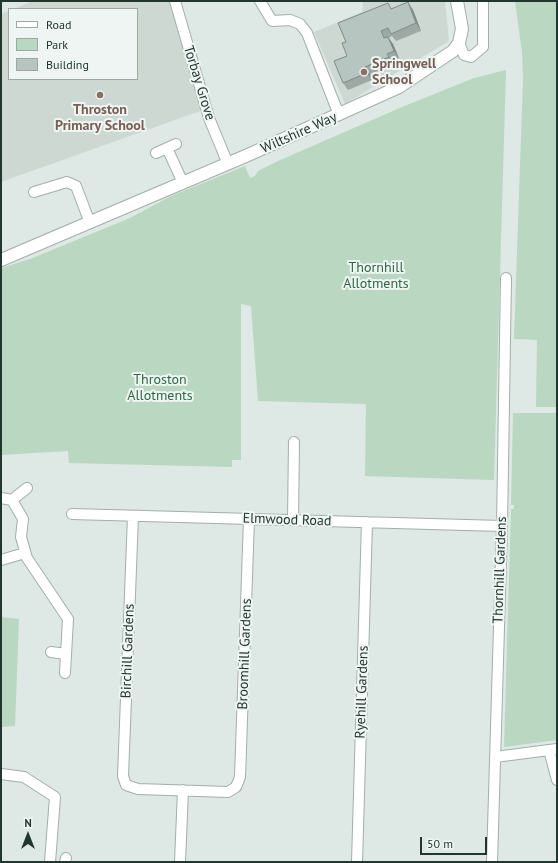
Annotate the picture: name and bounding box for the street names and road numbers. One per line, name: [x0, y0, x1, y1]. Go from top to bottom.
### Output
street label: Torbay Grove: [180, 44, 218, 122]
street label: Wiltshire Way: [258, 109, 340, 157]
street label: Elmwood Road: [242, 510, 332, 530]
street label: Thornhill Gardens: [490, 516, 510, 624]
street label: Broomhill Gardens: [235, 598, 255, 710]
street label: Birchill Gardens: [118, 603, 138, 699]
street label: Ryehill Gardens: [352, 645, 372, 739]

